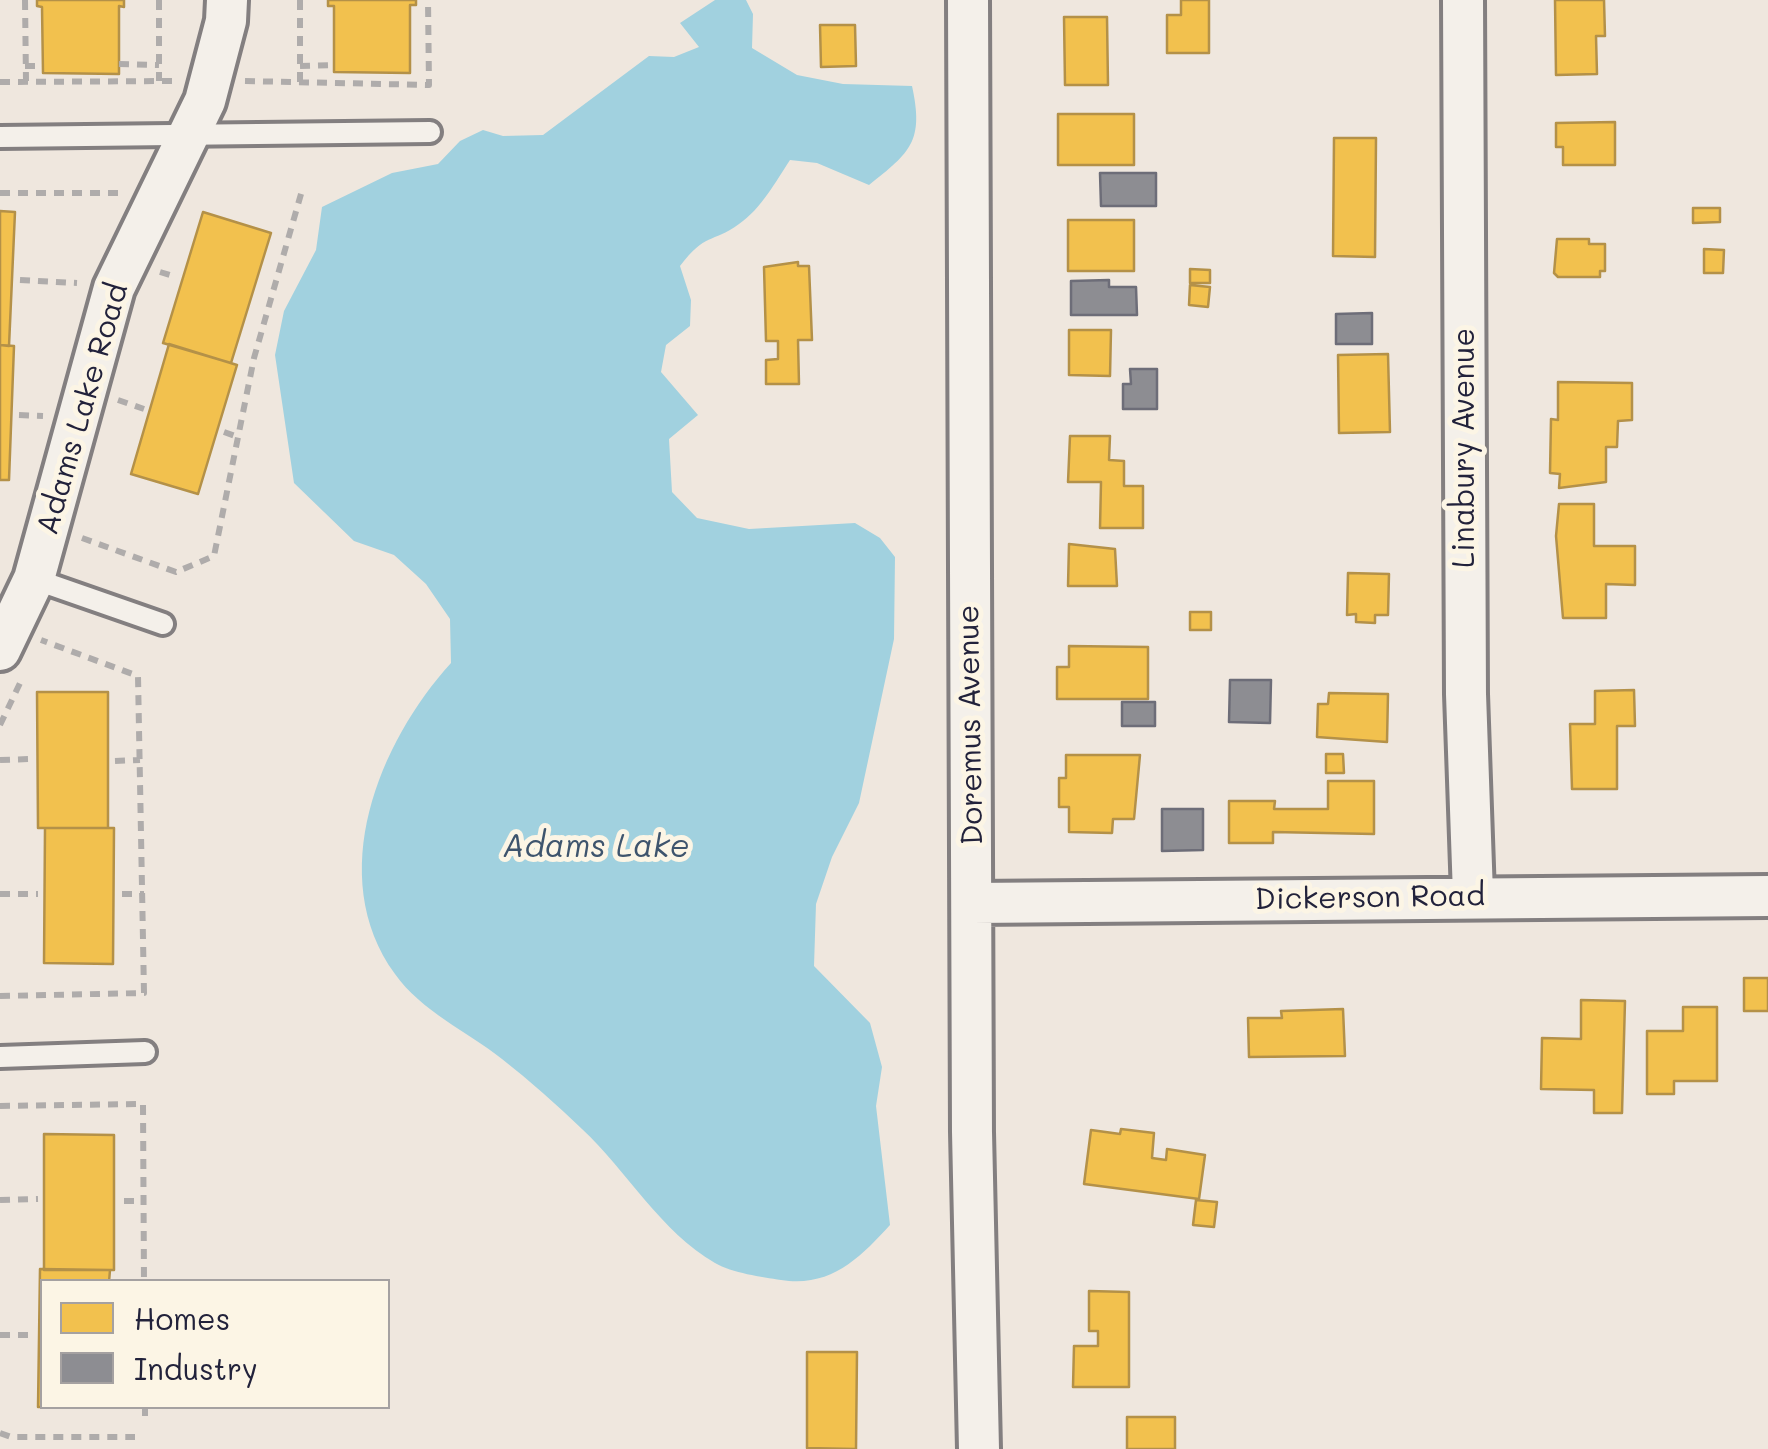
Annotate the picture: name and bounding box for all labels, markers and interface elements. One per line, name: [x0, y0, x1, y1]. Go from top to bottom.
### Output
street label: Adams Lake Road: [30, 279, 136, 539]
street label: Linabury Avenue: [1447, 328, 1483, 568]
street label: Doremus Avenue: [951, 605, 991, 845]
water label: Adams Lake: [502, 828, 690, 866]
street label: Dickerson Road: [1255, 878, 1485, 918]
legend: [40, 1279, 390, 1409]
text: Homes: [134, 1298, 230, 1338]
text: Industry: [134, 1348, 258, 1388]

